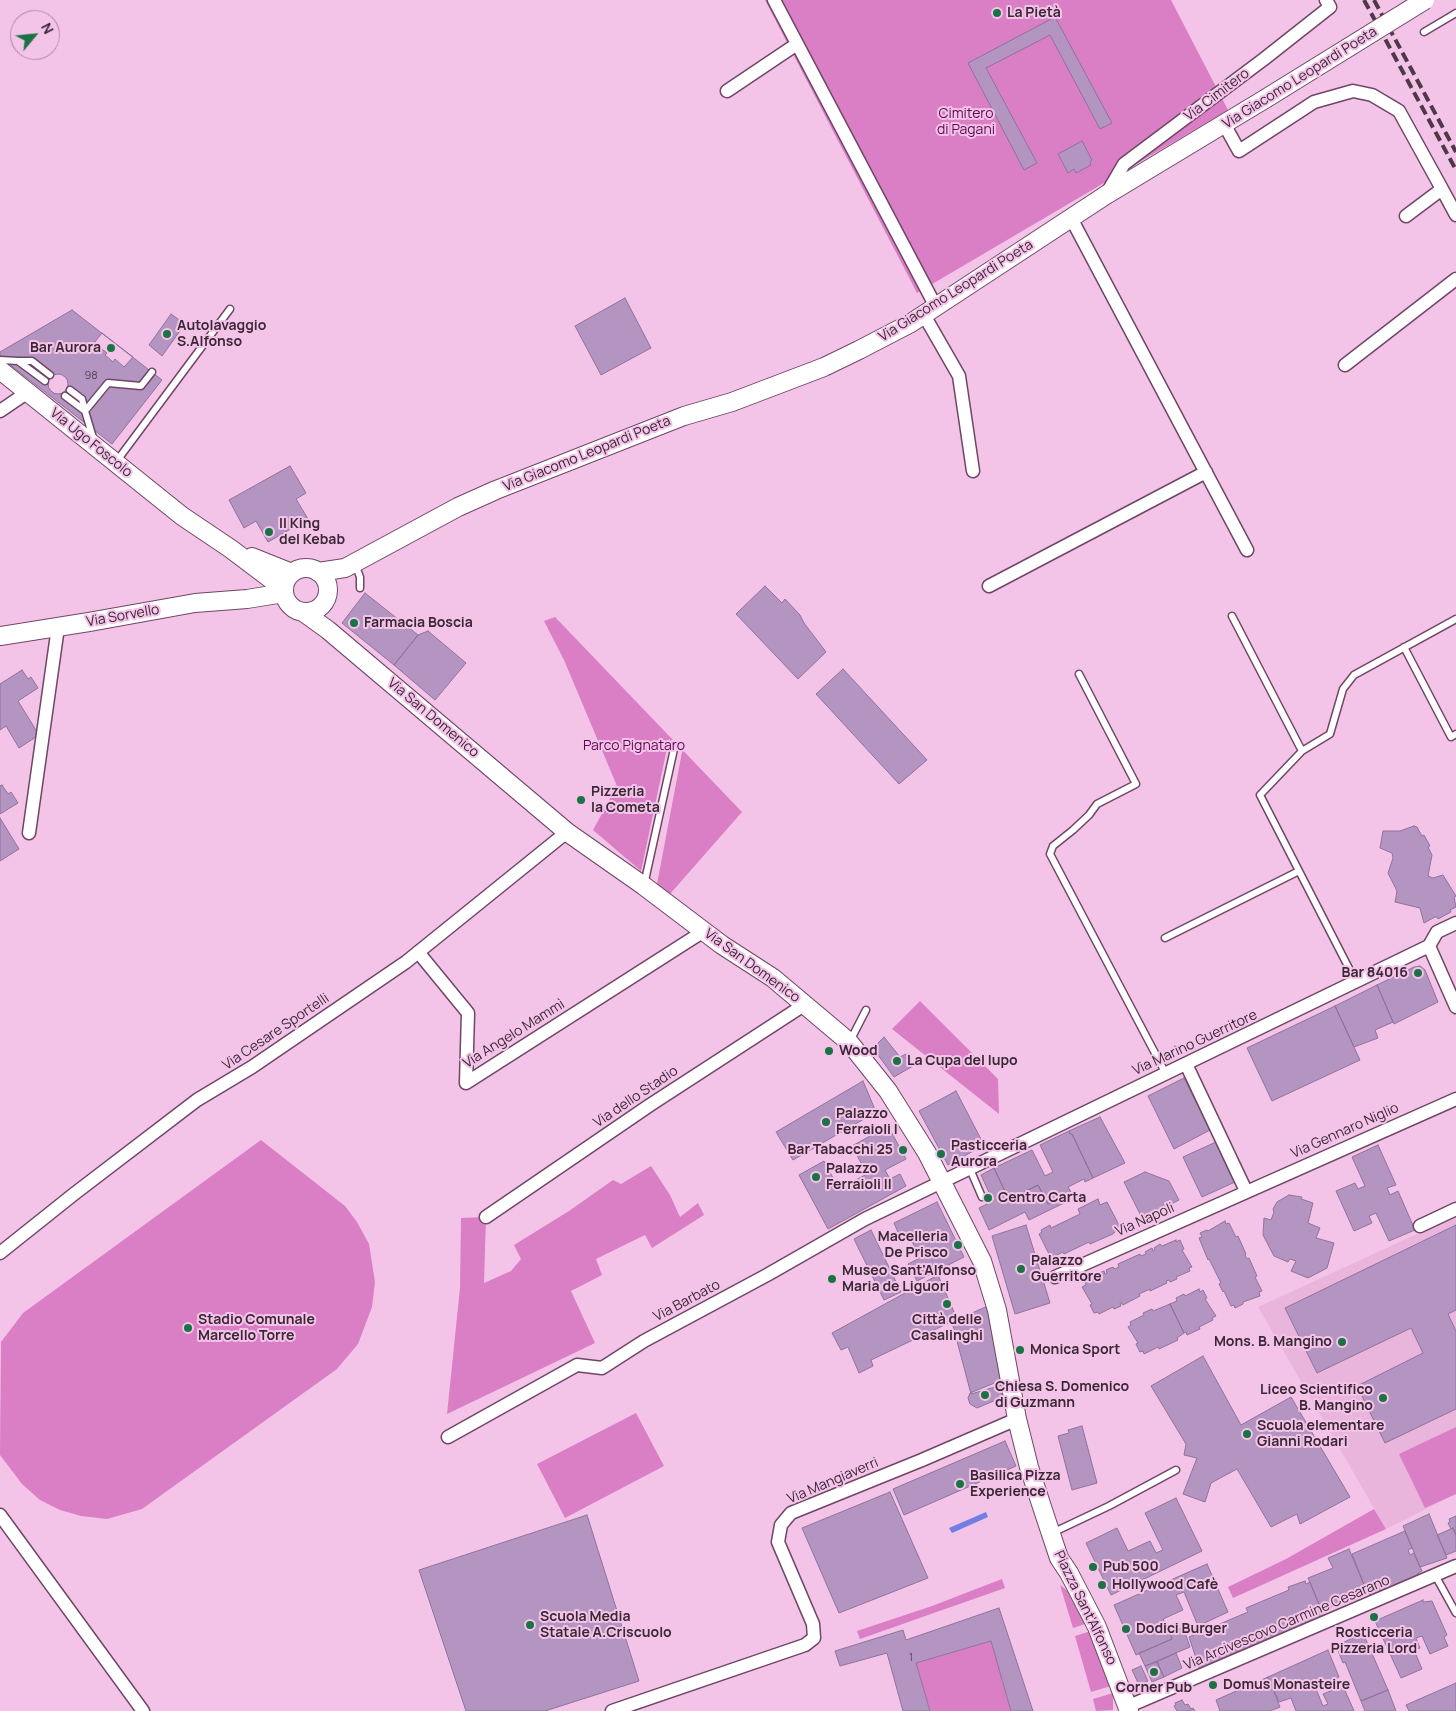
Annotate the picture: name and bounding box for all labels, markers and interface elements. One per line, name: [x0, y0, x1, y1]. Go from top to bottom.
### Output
place label: La Pietà: [1007, 5, 1061, 21]
marker: La Pietà: [991, 7, 1003, 19]
north arrow: [10, 10, 60, 60]
text: N: [37, 19, 59, 37]
street label: Via Giacomo Leopardi Poeta: [1220, 23, 1380, 133]
street label: Via Cimitero: [1181, 65, 1253, 125]
park label: Cimitero di Pagani: [937, 106, 995, 138]
street label: Via Giacomo Leopardi Poeta: [876, 236, 1036, 346]
place label: Autolavaggio S.Alfonso: [177, 318, 266, 351]
marker: Autolavaggio S.Alfonso: [161, 328, 173, 340]
place label: Bar Aurora: [30, 340, 101, 356]
marker: Bar Aurora: [105, 342, 117, 354]
house number: 98: [84, 369, 98, 383]
street label: Via Ugo Foscolo: [46, 405, 136, 481]
street label: Via Giacomo Leopardi Poeta: [501, 413, 673, 495]
place label: Il King del Kebab: [279, 516, 345, 548]
marker: Il King del Kebab: [263, 526, 275, 538]
street label: Via Sorvello: [85, 601, 161, 631]
place label: Farmacia Boscia: [364, 615, 473, 631]
marker: Farmacia Boscia: [348, 617, 360, 629]
street label: Via San Domenico: [384, 675, 482, 761]
park label: Parco Pignataro: [583, 738, 685, 754]
place label: Pizzeria la Cometa: [591, 784, 660, 816]
marker: Pizzeria la Cometa: [575, 794, 587, 806]
street label: Via San Domenico: [701, 926, 803, 1006]
place label: Bar 84016: [1342, 965, 1408, 981]
marker: Bar 84016: [1412, 967, 1424, 979]
street label: Via Cesare Sportelli: [220, 990, 332, 1074]
street label: Via Angelo Mammì: [460, 996, 568, 1072]
street label: Via Marino Guerritore: [1130, 1007, 1260, 1079]
place label: Wood: [839, 1043, 878, 1059]
marker: Wood: [823, 1045, 835, 1057]
place label: La Cupa del lupo: [907, 1053, 1018, 1069]
marker: La Cupa del lupo: [891, 1055, 903, 1067]
street label: Via dello Stadio: [591, 1063, 681, 1131]
street label: Via Gennaro Niglio: [1289, 1100, 1401, 1162]
place label: Palazzo Ferraioli I: [836, 1106, 898, 1138]
marker: Palazzo Ferraioli I: [820, 1116, 832, 1128]
place label: Pasticceria Aurora: [951, 1138, 1027, 1170]
place label: Bar Tabacchi 25: [788, 1142, 893, 1158]
marker: Bar Tabacchi 25: [897, 1144, 909, 1156]
marker: Pasticceria Aurora: [935, 1148, 947, 1160]
place label: Palazzo Ferraioli II: [826, 1161, 892, 1194]
marker: Palazzo Ferraioli II: [810, 1171, 822, 1183]
place label: Centro Carta: [998, 1190, 1086, 1206]
marker: Centro Carta: [982, 1192, 994, 1204]
street label: Via Napoli: [1113, 1200, 1177, 1240]
place label: Macelleria De Prisco: [878, 1229, 948, 1262]
marker: Macelleria De Prisco: [952, 1239, 964, 1251]
place label: Palazzo Guerritore: [1031, 1253, 1102, 1285]
place label: Museo Sant'Alfonso Maria de Liguori: [842, 1263, 976, 1295]
marker: Palazzo Guerritore: [1015, 1263, 1027, 1275]
marker: Museo Sant'Alfonso Maria de Liguori: [826, 1273, 838, 1285]
street label: Via Barbato: [651, 1276, 723, 1326]
marker: Città delle Casalinghi: [941, 1298, 953, 1310]
place label: Stadio Comunale Marcello Torre: [198, 1312, 315, 1344]
place label: Città delle Casalinghi: [911, 1312, 983, 1344]
marker: Stadio Comunale Marcello Torre: [182, 1322, 194, 1334]
place label: Mons. B. Mangino: [1214, 1334, 1332, 1350]
marker: Mons. B. Mangino: [1336, 1336, 1348, 1348]
place label: Monica Sport: [1030, 1342, 1120, 1358]
marker: Monica Sport: [1014, 1344, 1026, 1356]
place label: Chiesa S. Domenico di Guzmann: [995, 1379, 1129, 1411]
place label: Liceo Scientifico B. Mangino: [1260, 1382, 1373, 1414]
marker: Chiesa S. Domenico di Guzmann: [979, 1389, 991, 1401]
marker: Liceo Scientifico B. Mangino: [1377, 1392, 1389, 1404]
place label: Scuola elementare Gianni Rodari: [1257, 1418, 1384, 1450]
marker: Scuola elementare Gianni Rodari: [1241, 1428, 1253, 1440]
street label: Via Mangiaverri: [785, 1454, 881, 1508]
place label: Basilica Pizza Experience: [970, 1468, 1061, 1500]
marker: Basilica Pizza Experience: [954, 1478, 966, 1490]
street label: Piazza Sant'Alfonso: [1050, 1548, 1120, 1668]
place label: Pub 500: [1103, 1559, 1159, 1575]
marker: Pub 500: [1087, 1561, 1099, 1573]
street label: Via Arcivescovo Carmine Cesarano: [1182, 1572, 1392, 1674]
place label: Hollywood Cafè: [1112, 1577, 1218, 1593]
marker: Hollywood Cafè: [1096, 1579, 1108, 1591]
place label: Scuola Media Statale A.Criscuolo: [540, 1609, 672, 1641]
marker: Rosticceria Pizzeria Lord: [1368, 1611, 1380, 1623]
marker: Scuola Media Statale A.Criscuolo: [524, 1619, 536, 1631]
place label: Dodici Burger: [1136, 1621, 1227, 1637]
marker: Dodici Burger: [1120, 1623, 1132, 1635]
place label: Rosticceria Pizzeria Lord: [1331, 1625, 1417, 1658]
house number: 1: [909, 1651, 913, 1665]
marker: Corner Pub: [1148, 1666, 1160, 1678]
place label: Domus Monasteire: [1223, 1677, 1350, 1693]
marker: Domus Monasteire: [1207, 1679, 1219, 1691]
place label: Corner Pub: [1116, 1680, 1192, 1696]

